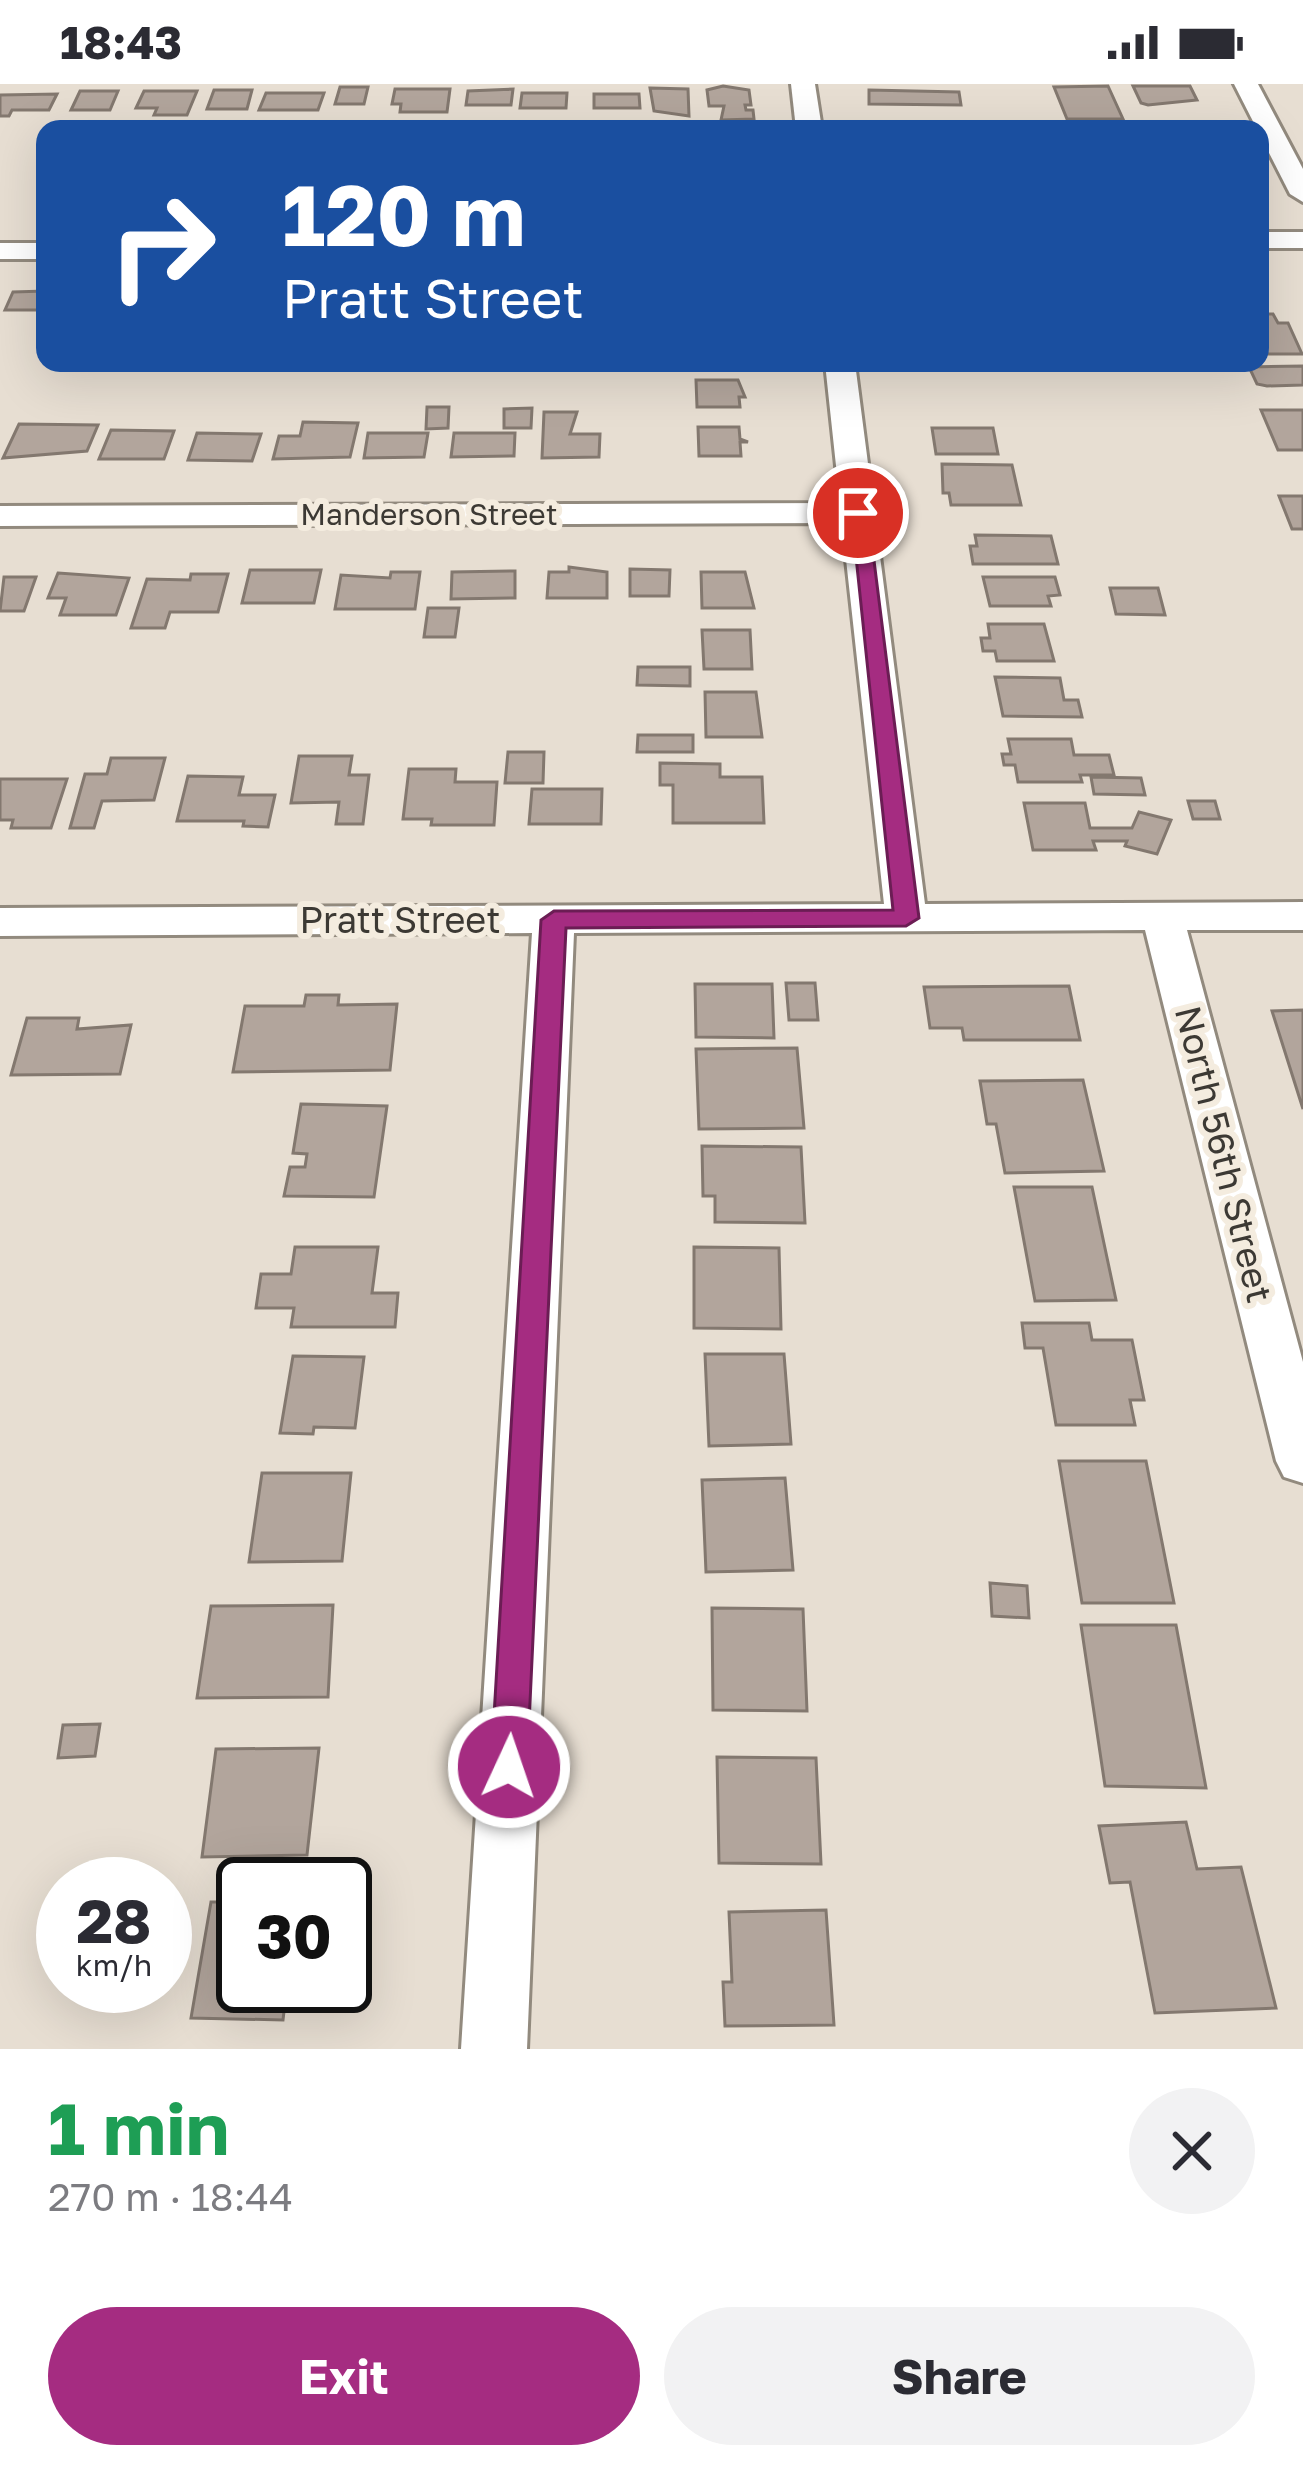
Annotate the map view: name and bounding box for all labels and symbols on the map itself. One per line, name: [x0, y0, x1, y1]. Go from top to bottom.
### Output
pin: [807, 462, 909, 564]
street label: Manderson Street: [300, 496, 558, 532]
street label: Pratt Street: [299, 898, 501, 941]
street label: North 56th Street: [1167, 1001, 1282, 1307]
position arrow: [446, 1704, 572, 1830]
speed limit sign: 30: [216, 1857, 372, 2013]

